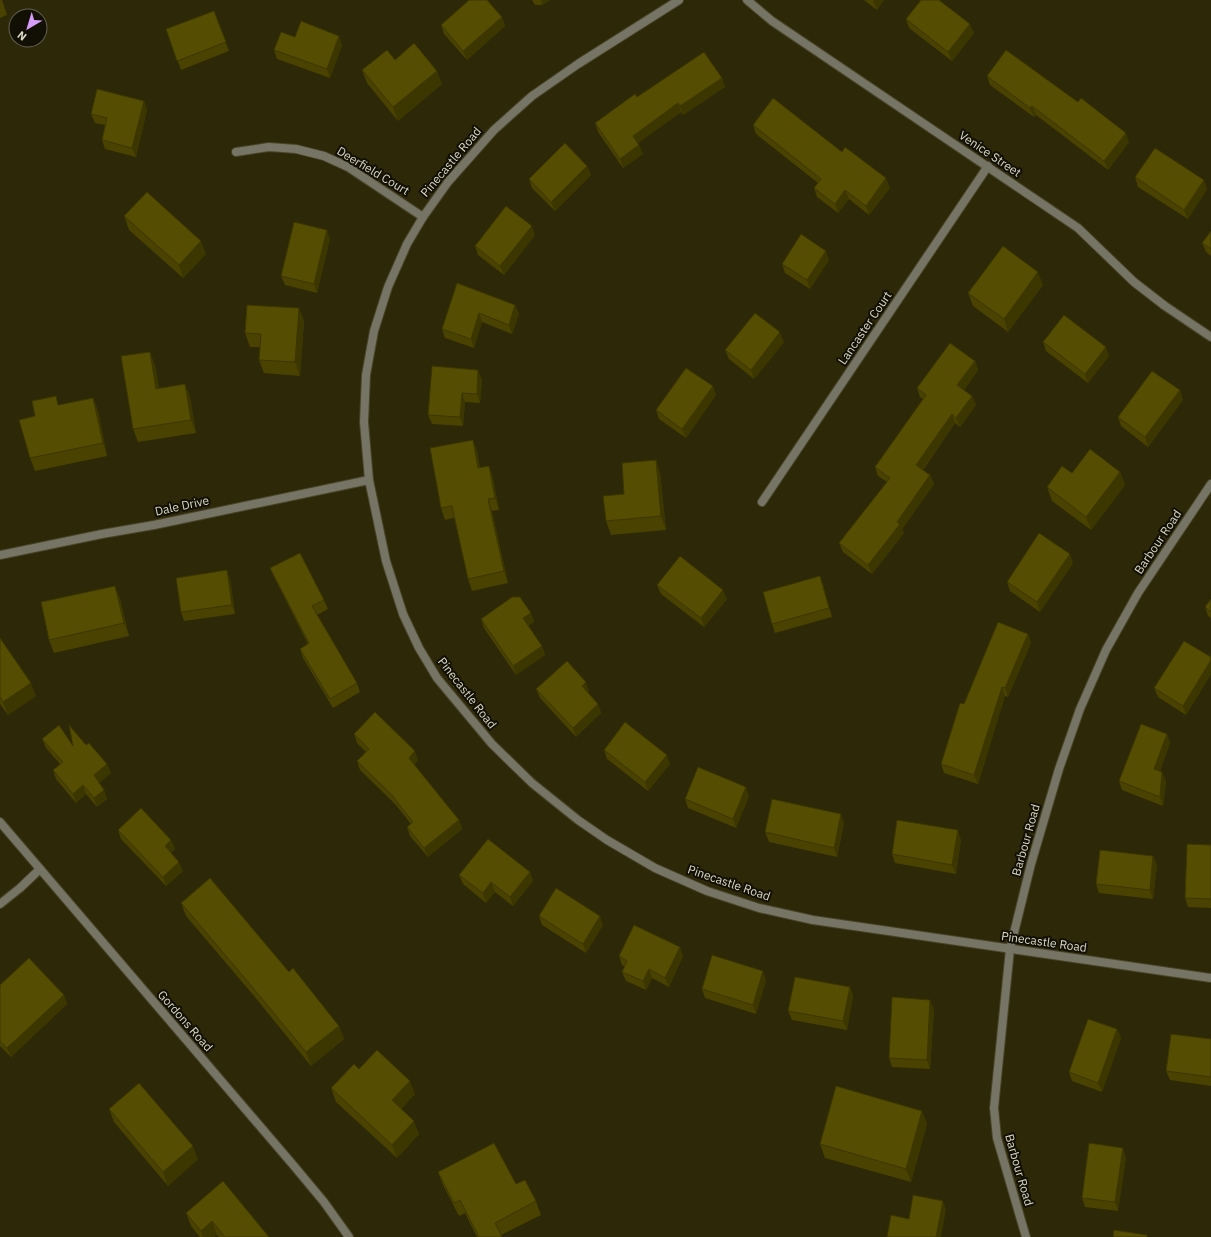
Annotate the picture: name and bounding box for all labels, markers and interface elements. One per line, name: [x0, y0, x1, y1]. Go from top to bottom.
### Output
north arrow: [8, 8, 48, 48]
text: N: [14, 28, 29, 44]
street label: Pinecastle Road: [417, 124, 484, 200]
street label: Venice Street: [956, 127, 1024, 180]
street label: Deerfield Court: [334, 143, 412, 198]
street label: Lancaster Court: [835, 288, 895, 367]
street label: Dale Drive: [153, 492, 211, 519]
street label: Barbour Road: [1131, 507, 1184, 577]
street label: Pinecastle Road: [435, 654, 500, 731]
street label: Barbour Road: [1008, 802, 1043, 877]
street label: Pinecastle Road: [686, 861, 772, 904]
street label: Pinecastle Road: [1000, 928, 1088, 955]
street label: Gordons Road: [155, 987, 216, 1054]
street label: Barbour Road: [1002, 1132, 1037, 1207]

